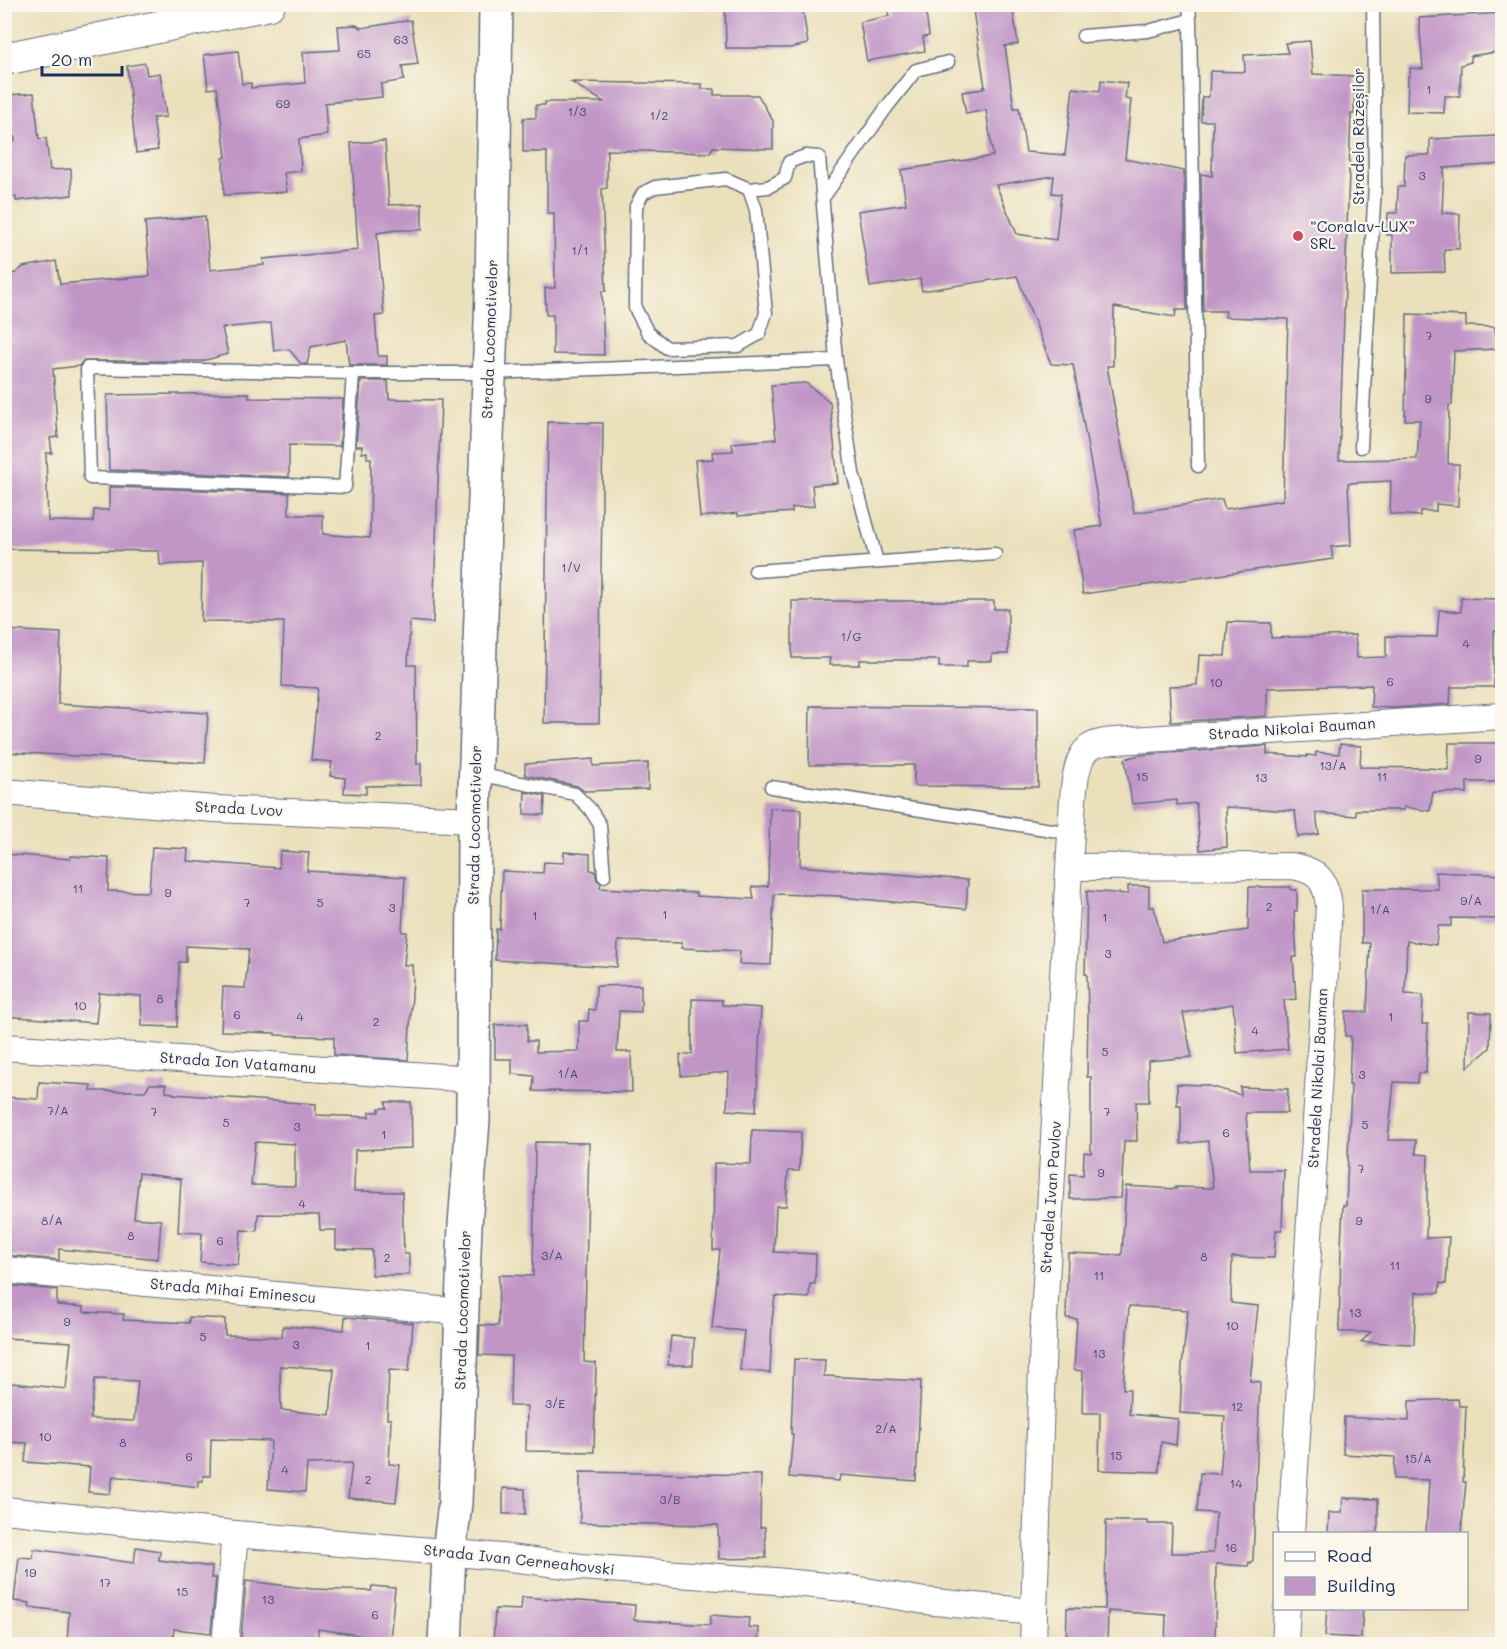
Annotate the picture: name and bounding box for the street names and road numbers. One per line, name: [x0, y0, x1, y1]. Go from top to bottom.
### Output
street label: Stradela Răzeșilor: [1348, 67, 1369, 205]
street label: Strada Locomotivelor: [476, 259, 502, 419]
street label: Strada Nikolai Bauman: [1208, 712, 1376, 744]
street label: Strada Locomotivelor: [463, 745, 485, 905]
street label: Strada Lvov: [194, 796, 284, 820]
street label: Stradela Nikolai Bauman: [1302, 987, 1332, 1168]
street label: Strada Ion Vatamanu: [159, 1047, 317, 1077]
street label: Stradela Ivan Pavlov: [1035, 1120, 1065, 1274]
street label: Strada Locomotivelor: [449, 1230, 475, 1390]
street label: Strada Mihai Eminescu: [149, 1273, 317, 1307]
street label: Strada Ivan Cerneahovski: [423, 1539, 616, 1579]

